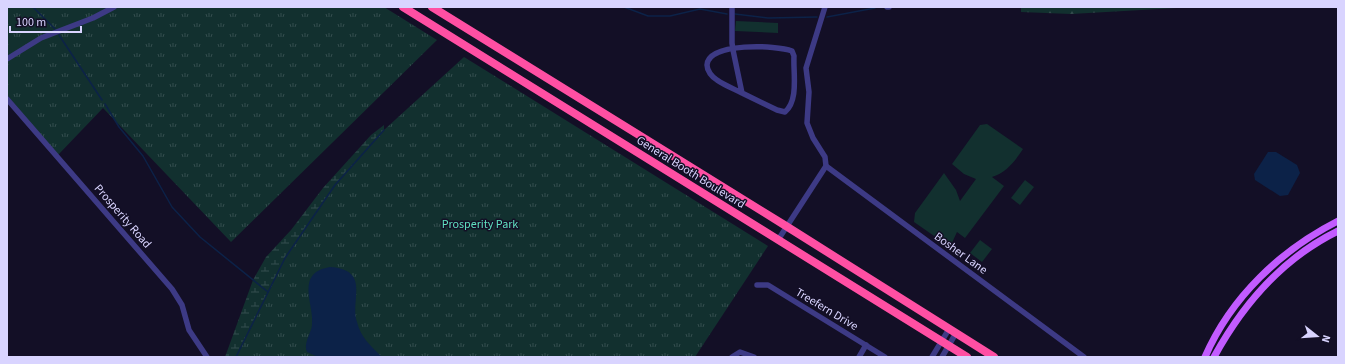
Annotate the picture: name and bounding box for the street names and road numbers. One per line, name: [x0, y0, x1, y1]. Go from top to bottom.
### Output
street label: General Booth Boulevard: [633, 132, 748, 213]
street label: Prosperity Road: [90, 181, 155, 252]
street label: Bosher Lane: [931, 228, 991, 279]
street label: Treefern Drive: [792, 284, 861, 335]

